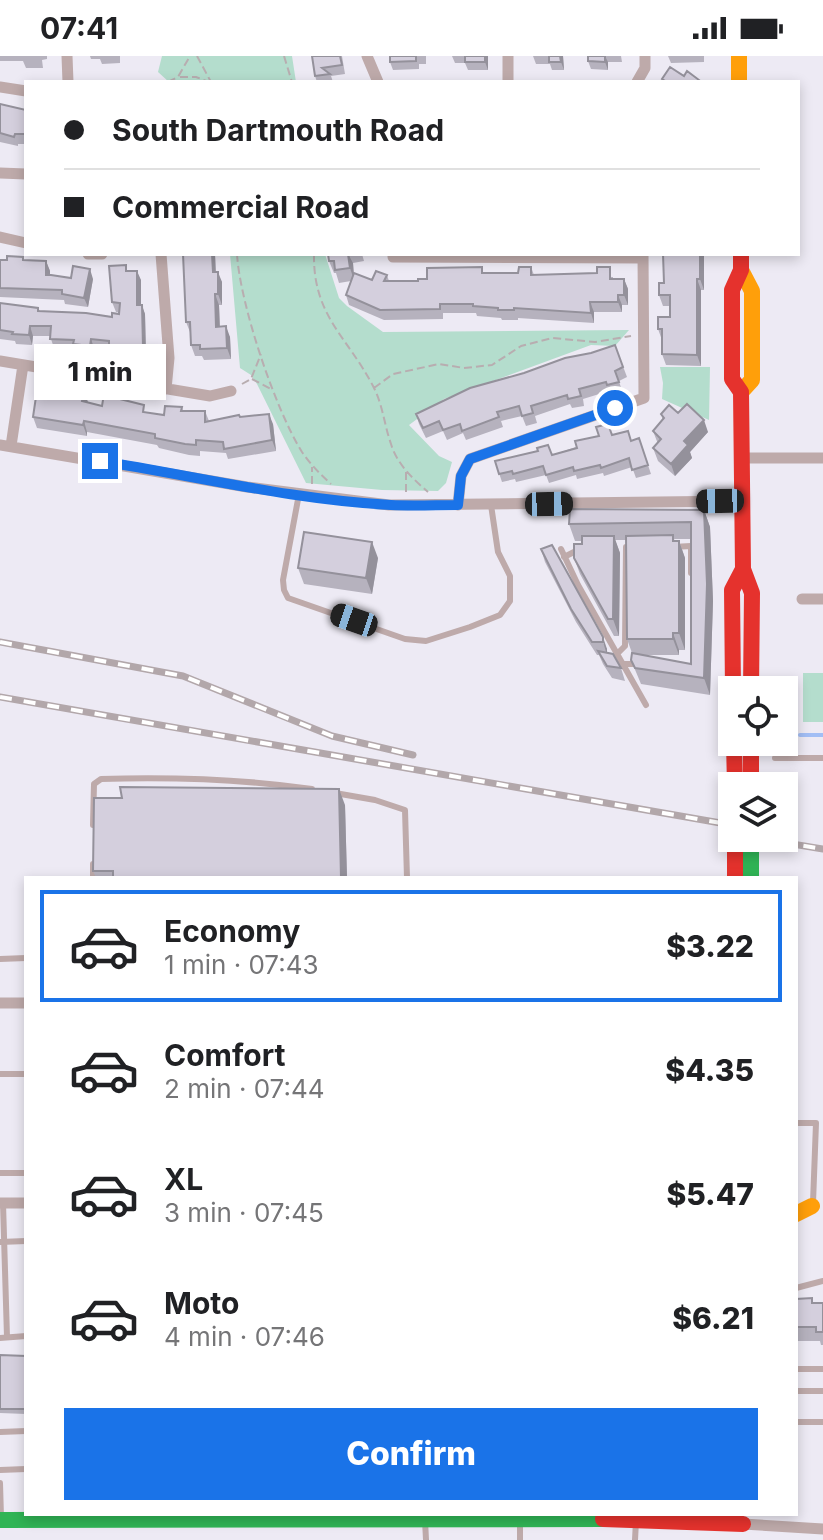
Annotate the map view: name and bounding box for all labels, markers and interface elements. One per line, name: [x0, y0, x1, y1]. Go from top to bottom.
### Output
text: 07:41: [40, 10, 118, 46]
text: South Dartmouth Road: [112, 112, 444, 148]
text: Commercial Road: [112, 189, 370, 225]
callout: 1 min: [34, 345, 166, 401]
text: 1 min: [67, 356, 133, 387]
route start: [597, 390, 633, 426]
route end: [82, 443, 118, 479]
car: [696, 489, 744, 513]
car: [525, 492, 573, 516]
car: [327, 601, 381, 639]
map controls: [718, 676, 798, 852]
button: locate: [718, 676, 798, 756]
button: layers: [718, 772, 798, 852]
icon: car: [68, 910, 140, 982]
text: Economy: [164, 913, 300, 949]
text: $3.22: [666, 928, 754, 964]
text: 1 min · 07:43: [164, 949, 319, 980]
icon: car: [68, 1034, 140, 1106]
text: Comfort: [164, 1037, 285, 1073]
text: $4.35: [665, 1052, 754, 1088]
text: 2 min · 07:44: [164, 1073, 325, 1104]
icon: car: [68, 1158, 140, 1230]
text: XL: [164, 1161, 203, 1197]
text: $5.47: [666, 1176, 754, 1212]
text: 3 min · 07:45: [164, 1197, 324, 1228]
icon: car: [68, 1282, 140, 1354]
text: Moto: [164, 1285, 239, 1321]
text: $6.21: [672, 1300, 754, 1336]
text: 4 min · 07:46: [164, 1321, 325, 1352]
button: Confirm: [64, 1408, 758, 1500]

